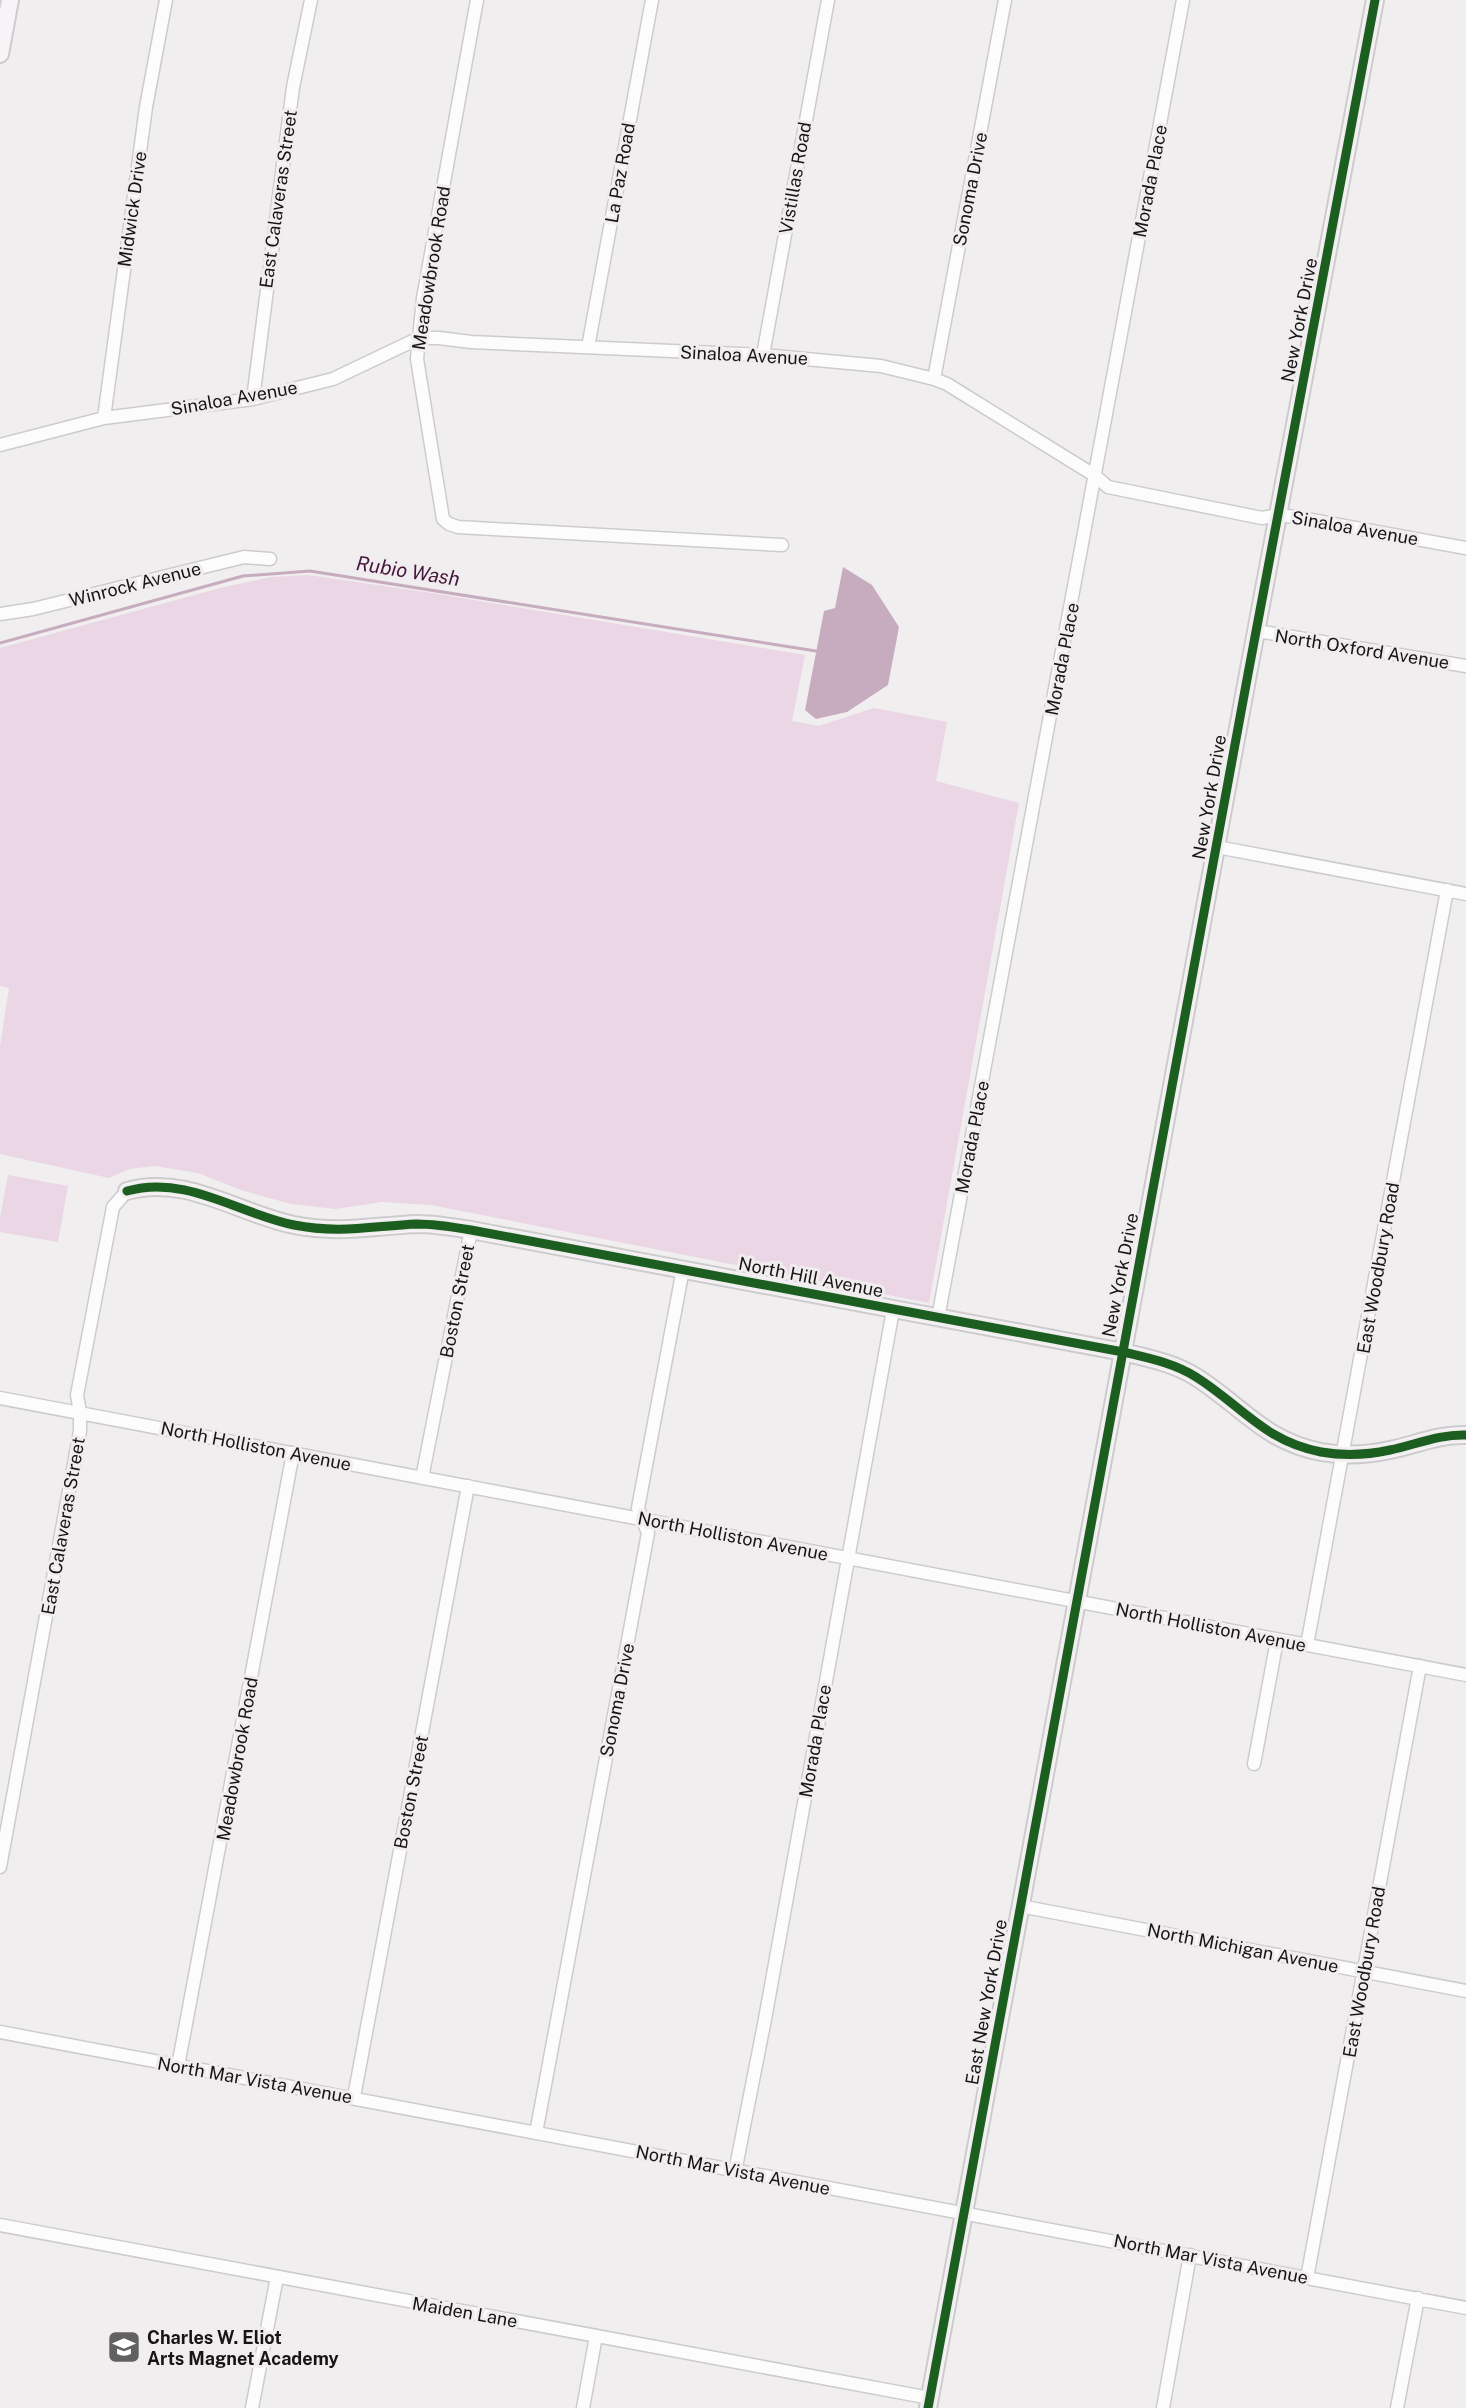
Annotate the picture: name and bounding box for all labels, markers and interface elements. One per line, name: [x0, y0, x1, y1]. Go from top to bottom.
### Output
street label: East Calaveras Street: [255, 108, 301, 290]
street label: Vistillas Road: [775, 120, 815, 236]
street label: La Paz Road: [601, 121, 639, 225]
street label: Morada Place: [1129, 123, 1171, 239]
street label: Sonoma Drive: [949, 130, 991, 248]
street label: Midwick Drive: [113, 150, 151, 268]
street label: Meadowbrook Road: [408, 184, 454, 352]
street label: New York Drive: [1277, 256, 1321, 384]
street label: Sinaloa Avenue: [679, 341, 809, 369]
street label: Sinaloa Avenue: [169, 377, 299, 419]
street label: Sinaloa Avenue: [1290, 507, 1420, 549]
water label: Rubio Wash: [354, 551, 462, 591]
street label: Winrock Avenue: [67, 557, 203, 611]
street label: Morada Place: [1041, 601, 1083, 717]
street label: North Oxford Avenue: [1273, 625, 1451, 673]
street label: New York Drive: [1188, 733, 1230, 861]
street label: Morada Place: [951, 1079, 993, 1195]
street label: East Woodbury Road: [1353, 1181, 1403, 1355]
street label: New York Drive: [1098, 1211, 1142, 1339]
street label: Boston Street: [436, 1242, 478, 1360]
street label: North Hill Avenue: [737, 1253, 885, 1301]
street label: North Holliston Avenue: [159, 1417, 353, 1475]
street label: East Calaveras Street: [37, 1435, 89, 1617]
street label: North Holliston Avenue: [636, 1507, 830, 1565]
street label: North Holliston Avenue: [1114, 1598, 1308, 1656]
street label: Sonoma Drive: [596, 1641, 638, 1759]
street label: Meadowbrook Road: [212, 1676, 262, 1842]
street label: Morada Place: [795, 1683, 835, 1799]
street label: Boston Street: [390, 1733, 432, 1851]
street label: East Woodbury Road: [1339, 1885, 1389, 2059]
street label: East New York Drive: [961, 1918, 1011, 2086]
street label: North Michigan Avenue: [1146, 1919, 1340, 1977]
street label: North Mar Vista Avenue: [156, 2053, 354, 2107]
street label: North Mar Vista Avenue: [634, 2141, 832, 2199]
street label: North Mar Vista Avenue: [1112, 2230, 1310, 2288]
street label: Maiden Lane: [411, 2292, 519, 2332]
place label: Charles W. Eliot Arts Magnet Academy: [147, 2327, 339, 2369]
school or university icon: Charles W. Eliot Arts Magnet Academy: [106, 2329, 142, 2365]

